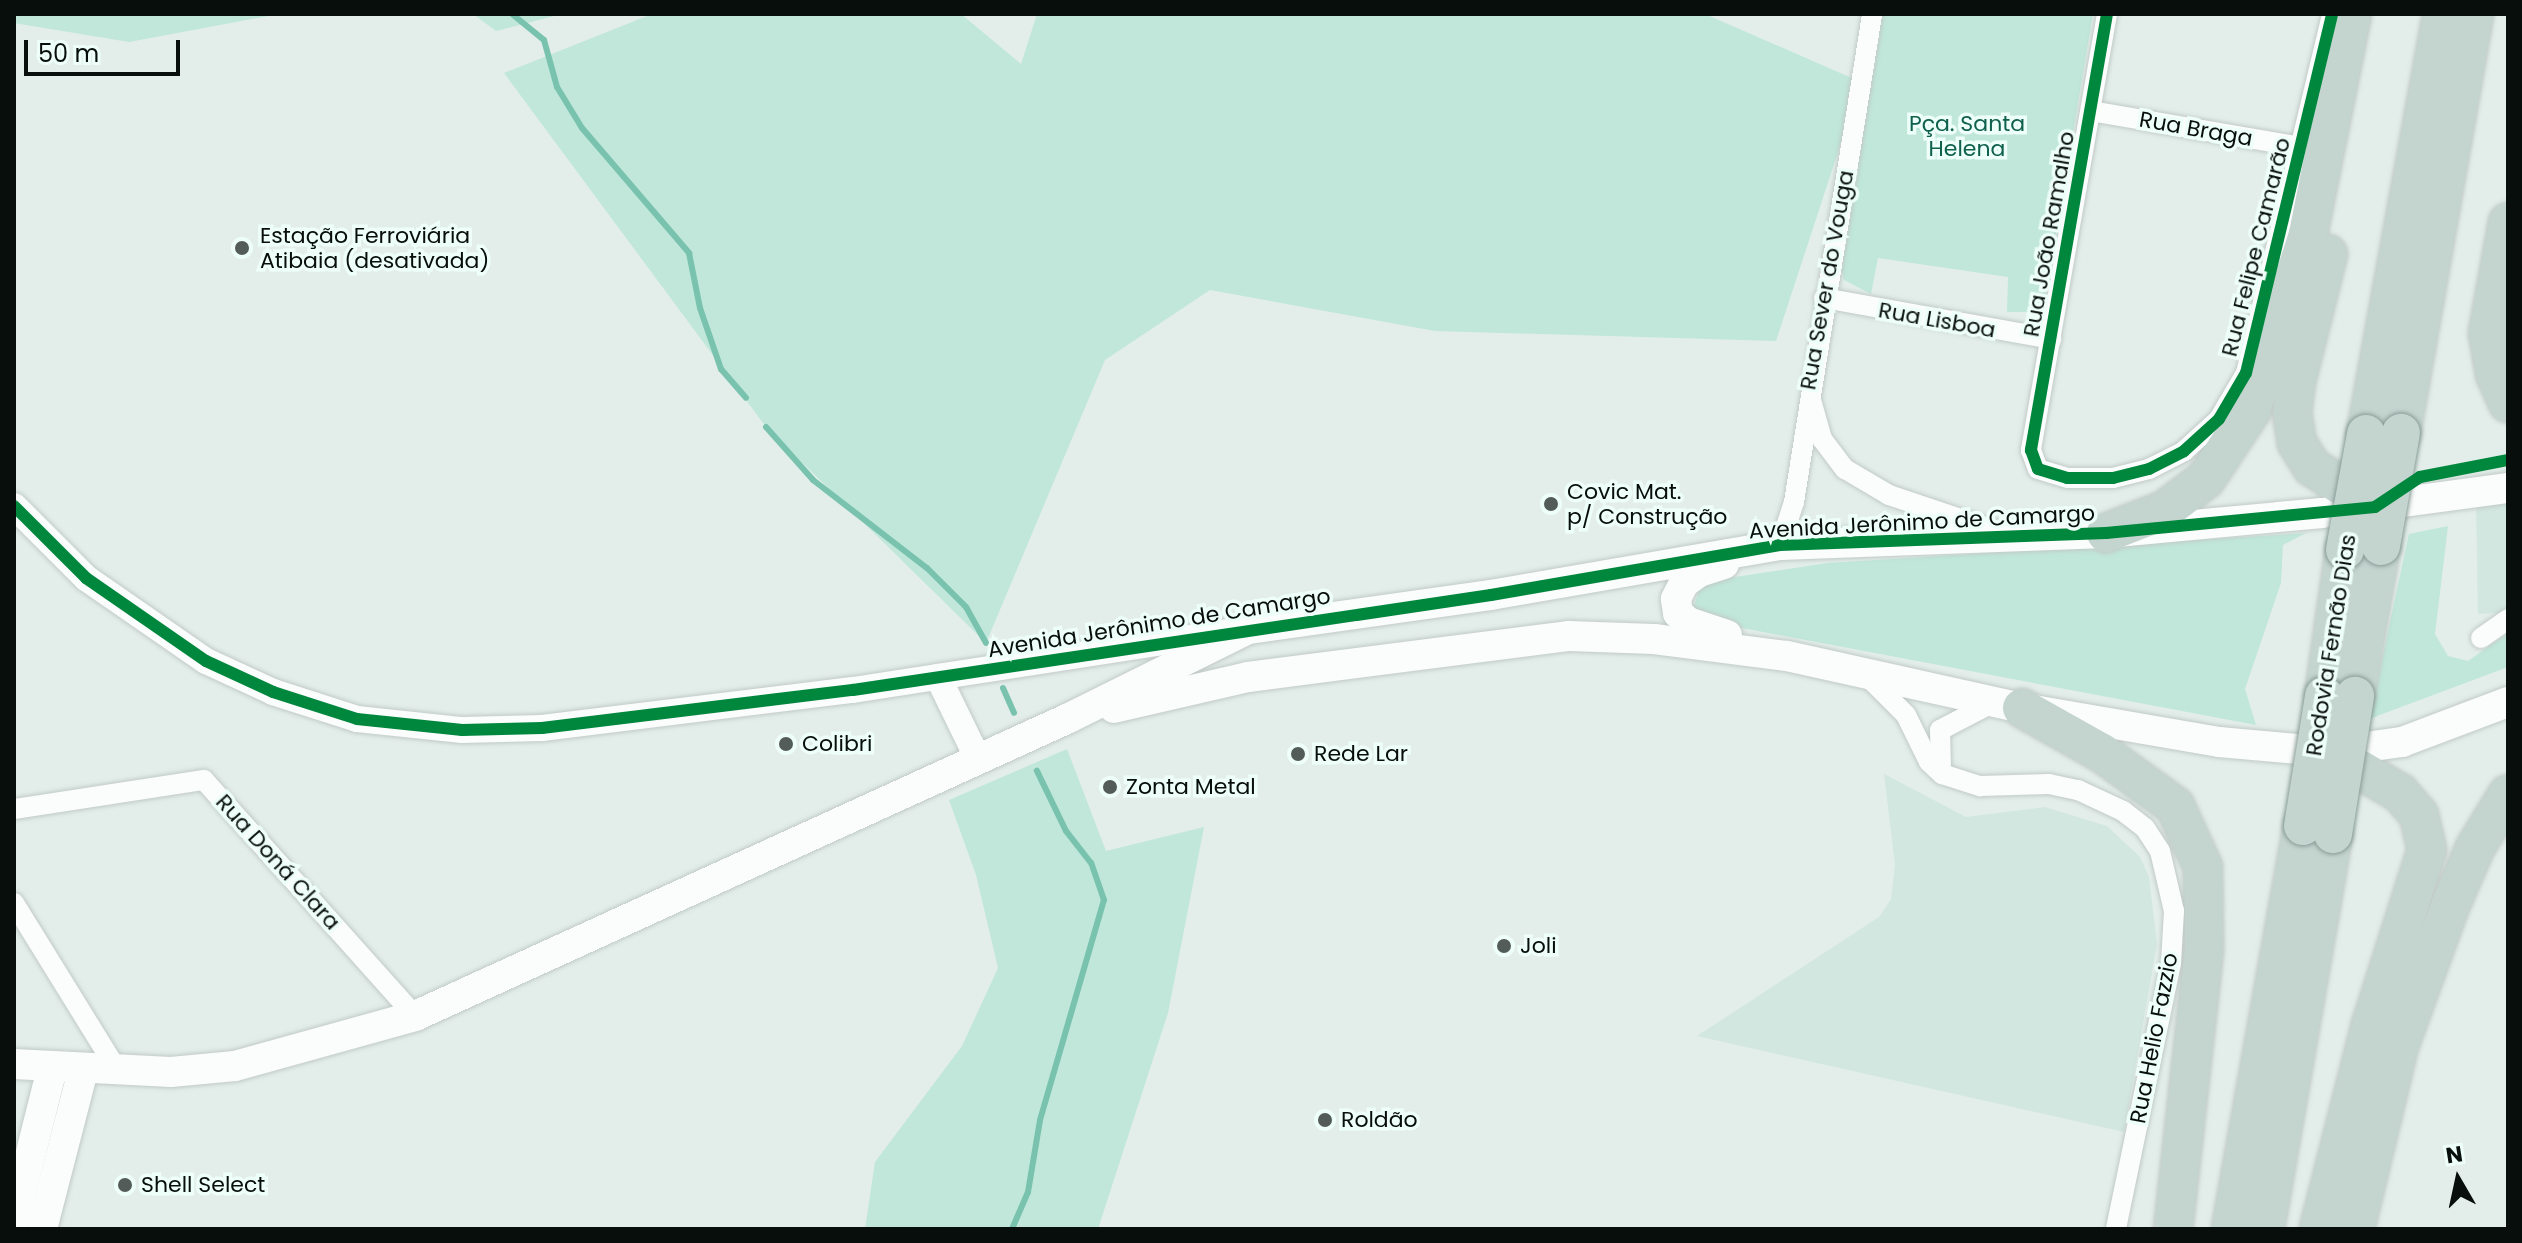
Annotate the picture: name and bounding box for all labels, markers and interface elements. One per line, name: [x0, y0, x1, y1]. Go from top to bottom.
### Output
scale bar: [28, 24, 184, 74]
text: 50 m: [38, 37, 99, 70]
street label: Rua Braga: [2137, 106, 2255, 152]
park label: Pça. Santa Helena: [1909, 110, 2025, 162]
street label: Rua João Ramalho: [2018, 129, 2080, 339]
street label: Rua Felipe Camarão: [2216, 135, 2296, 359]
street label: Rua Sever do Vouga: [1795, 168, 1859, 392]
place label: Estação Ferroviária Atibaia (desativada): [260, 222, 489, 274]
marker: Estação Ferroviária Atibaia (desativada): [231, 237, 253, 259]
street label: Rua Lisboa: [1876, 297, 1998, 343]
place label: Covic Mat. p/ Construção: [1567, 478, 1727, 530]
marker: Covic Mat. p/ Construção: [1542, 495, 1560, 513]
street label: Avenida Jerônimo de Camargo: [1748, 500, 2096, 544]
street label: Rodovia Fernão Dias: [2300, 532, 2362, 758]
street label: Avenida Jerônimo de Camargo: [986, 583, 1332, 663]
place label: Colibri: [802, 731, 872, 757]
marker: Colibri: [777, 735, 795, 753]
place label: Rede Lar: [1314, 741, 1408, 767]
marker: Rede Lar: [1289, 745, 1307, 763]
place label: Zonta Metal: [1126, 774, 1256, 800]
marker: Zonta Metal: [1101, 778, 1119, 796]
street label: Rua Doná Clara: [210, 789, 346, 935]
place label: Joli: [1520, 933, 1557, 959]
marker: Joli: [1495, 937, 1513, 955]
street label: Rua Helio Fazzio: [2125, 950, 2183, 1126]
place label: Roldão: [1341, 1107, 1418, 1133]
marker: Roldão: [1316, 1111, 1334, 1129]
text: N: [2444, 1138, 2465, 1171]
north arrow: [2418, 1139, 2498, 1219]
place label: Shell Select: [141, 1172, 265, 1198]
marker: Shell Select: [116, 1176, 134, 1194]

